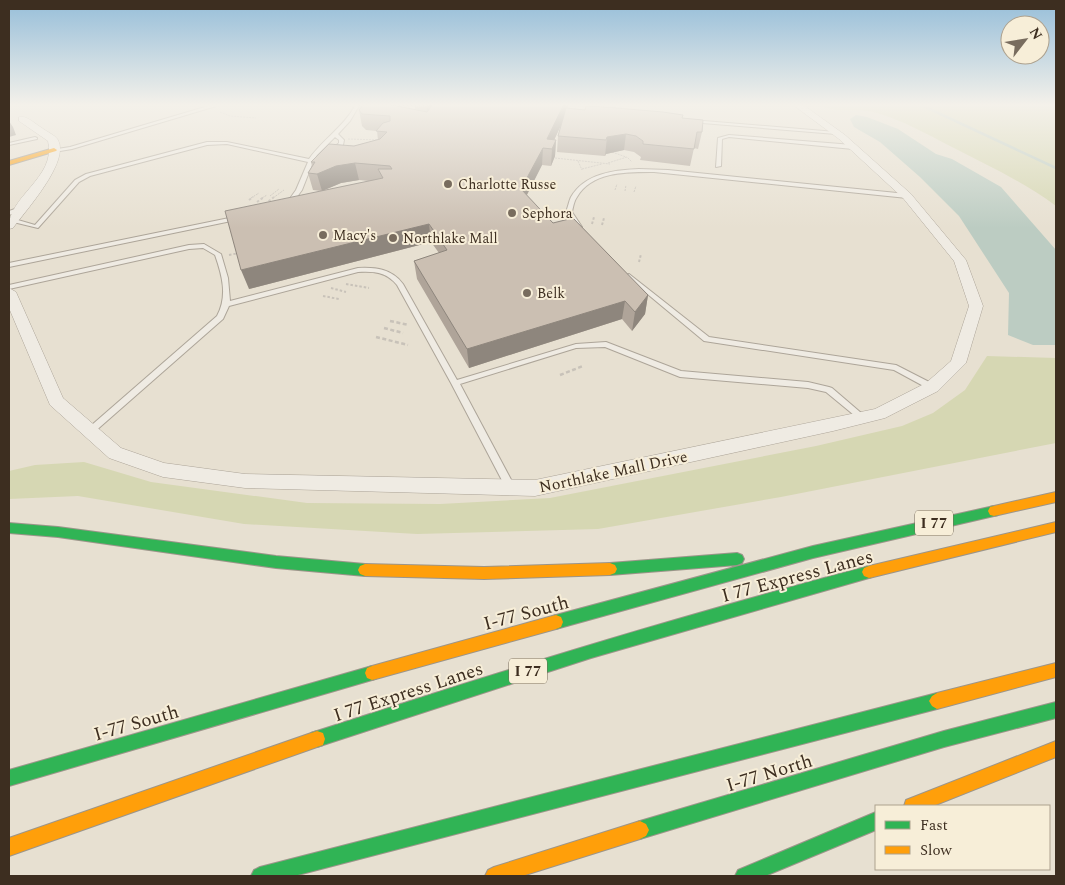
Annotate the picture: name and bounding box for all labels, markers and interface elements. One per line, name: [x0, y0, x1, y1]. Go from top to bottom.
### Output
north arrow: [1000, 15, 1050, 65]
text: N: [1024, 23, 1048, 44]
place label: Charlotte Russe: [458, 174, 557, 195]
marker: Charlotte Russe: [442, 178, 454, 190]
place label: Sephora: [522, 203, 573, 224]
marker: Sephora: [506, 207, 518, 219]
place label: Macy's: [333, 225, 376, 246]
place label: Northlake Mall: [403, 228, 498, 249]
marker: Macy's: [317, 229, 329, 241]
marker: Northlake Mall: [387, 232, 399, 244]
place label: Belk: [537, 283, 565, 304]
marker: Belk: [521, 287, 533, 299]
street label: Northlake Mall Drive: [537, 445, 690, 499]
road number: I 77: [915, 510, 953, 536]
street label: I 77 Express Lanes: [718, 542, 876, 611]
street label: I-77 South: [480, 588, 572, 639]
street label: I 77 Express Lanes: [330, 655, 487, 730]
road number: I 77: [509, 658, 547, 684]
street label: I-77 South: [90, 697, 182, 749]
street label: I-77 North: [723, 747, 816, 800]
legend: [875, 805, 1050, 870]
text: Fast: [920, 814, 948, 837]
text: Slow: [920, 839, 952, 862]

